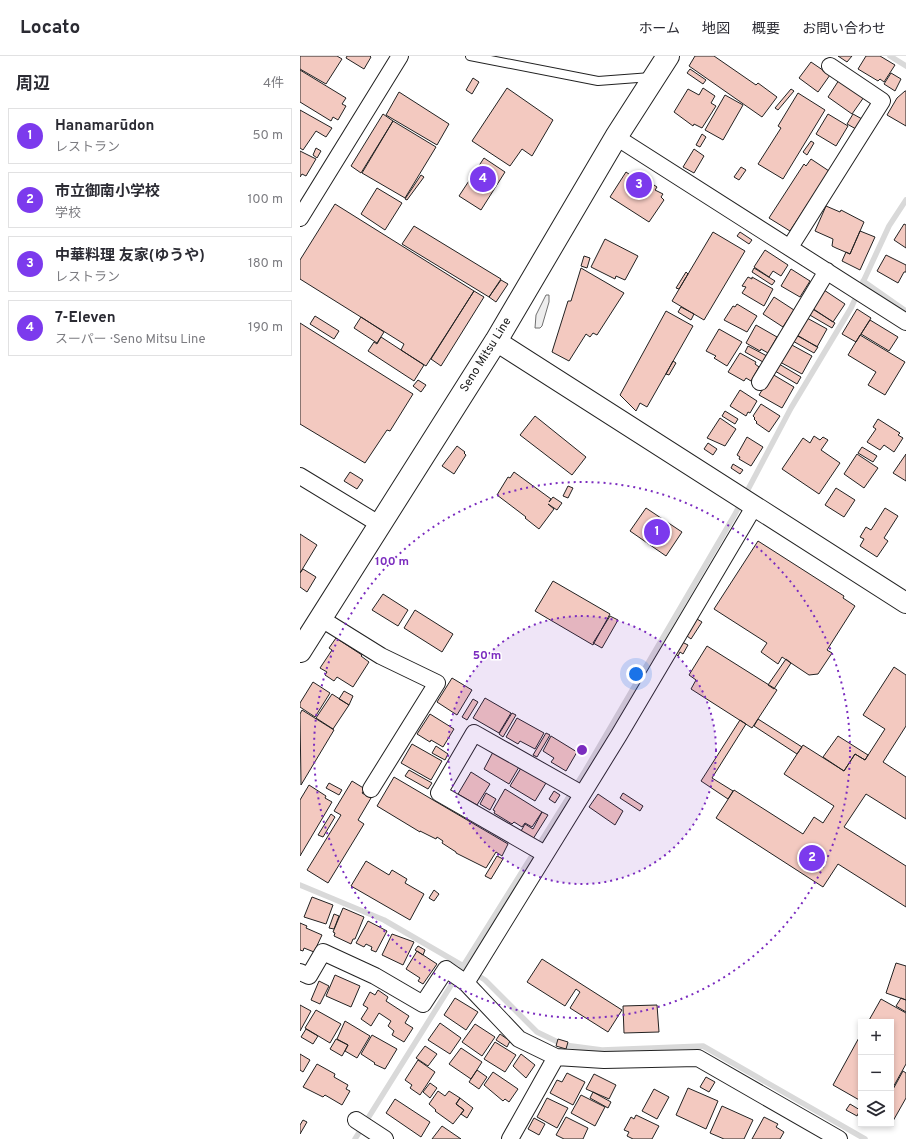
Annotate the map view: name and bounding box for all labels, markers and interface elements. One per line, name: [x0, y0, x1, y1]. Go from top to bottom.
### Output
text: Locato: [20, 16, 80, 40]
text: ホーム: [638, 21, 680, 38]
text: 地図: [702, 21, 730, 38]
text: 概要: [752, 21, 780, 38]
text: お問い合わせ: [802, 21, 886, 38]
text: 周辺: [16, 74, 50, 96]
text: 4件: [263, 76, 284, 92]
text: Hanamarūdon: [55, 117, 154, 136]
text: 1: [27, 128, 33, 144]
text: 50 m: [253, 128, 283, 144]
text: レストラン: [55, 140, 120, 156]
pin: 4: [470, 164, 496, 194]
pin: 3: [626, 170, 652, 200]
text: 市立御南小学校: [55, 183, 160, 202]
text: 2: [26, 192, 34, 208]
text: 100 m: [247, 192, 283, 208]
text: 学校: [55, 206, 81, 222]
text: 中華料理 友家(ゆうや): [55, 247, 205, 266]
text: 3: [26, 256, 34, 272]
text: 180 m: [248, 256, 283, 272]
text: レストラン: [55, 270, 120, 286]
text: 7-Eleven: [55, 309, 116, 328]
street label: Seno Mitsu Line: [457, 315, 515, 395]
text: 4: [26, 320, 34, 336]
text: 190 m: [248, 320, 283, 336]
text: スーパー · Seno Mitsu Line: [55, 332, 205, 348]
pin: 1: [644, 517, 670, 547]
text: 100 m: [375, 554, 409, 570]
text: 50 m: [473, 648, 501, 664]
your location: [626, 664, 646, 684]
centre of rings: [575, 743, 589, 757]
pin: 2: [799, 843, 825, 873]
map controls: [858, 1019, 894, 1127]
button: +: [858, 1019, 894, 1055]
button: −: [858, 1055, 894, 1091]
button: layers: [858, 1091, 894, 1127]

